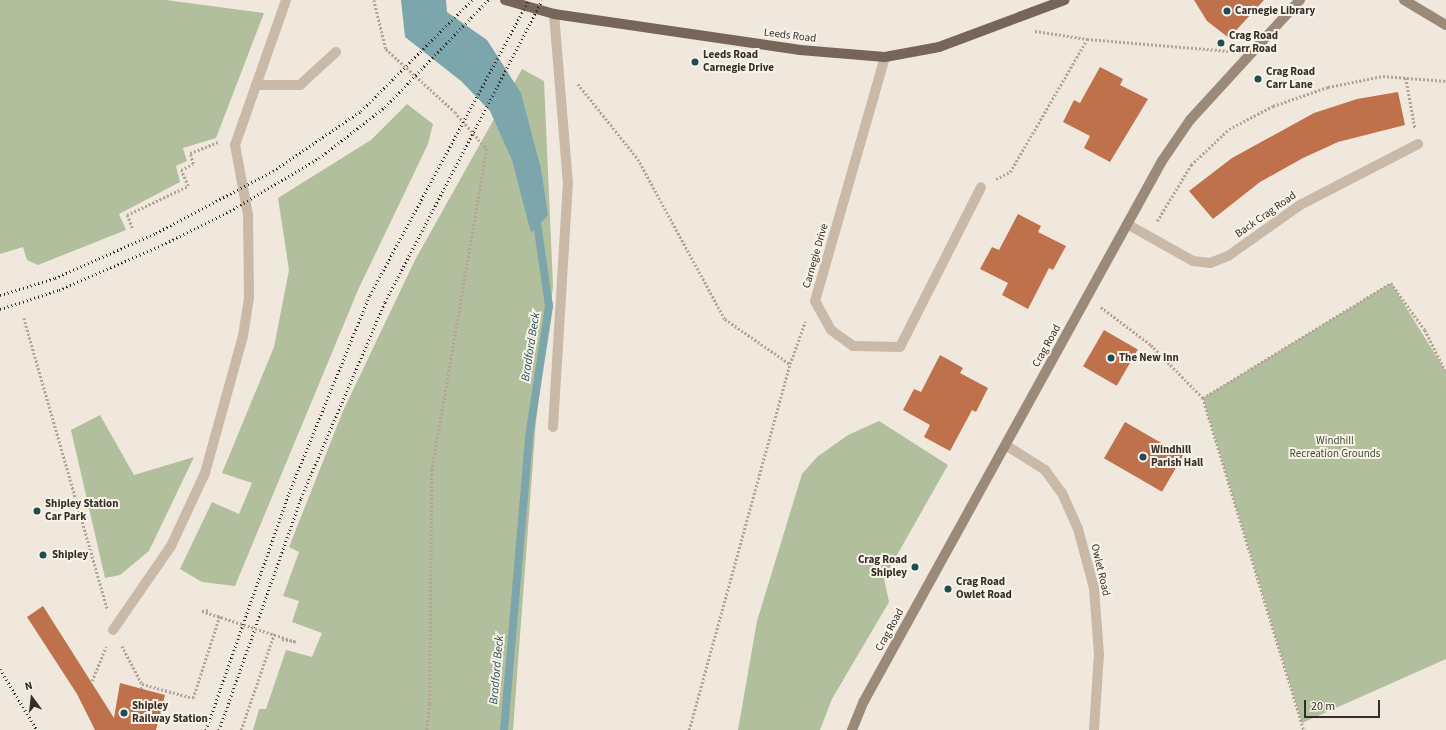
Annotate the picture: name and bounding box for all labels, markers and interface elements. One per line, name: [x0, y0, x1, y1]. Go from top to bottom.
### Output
place label: Carnegie Library: [1235, 4, 1315, 18]
marker: Carnegie Library: [1222, 6, 1232, 16]
street label: Leeds Road: [763, 26, 817, 46]
place label: Crag Road Carr Road: [1229, 30, 1278, 56]
marker: Crag Road Carr Road: [1216, 38, 1226, 48]
place label: Leeds Road Carnegie Drive: [703, 49, 774, 75]
marker: Leeds Road Carnegie Drive: [690, 57, 700, 67]
place label: Crag Road Carr Lane: [1266, 66, 1315, 92]
marker: Crag Road Carr Lane: [1253, 74, 1263, 84]
street label: Back Crag Road: [1233, 189, 1299, 241]
street label: Carnegie Drive: [800, 222, 832, 290]
water label: Bradford Beck: [518, 312, 544, 382]
street label: Crag Road: [1030, 322, 1064, 370]
place label: The New Inn: [1119, 351, 1179, 365]
marker: The New Inn: [1106, 353, 1116, 363]
park label: Windhill Recreation Grounds: [1290, 435, 1380, 461]
place label: Windhill Parish Hall: [1151, 444, 1203, 470]
marker: Windhill Parish Hall: [1138, 452, 1148, 462]
place label: Shipley Station Car Park: [45, 498, 118, 524]
marker: Shipley Station Car Park: [32, 506, 42, 516]
street label: Owlet Road: [1088, 543, 1112, 597]
place label: Shipley: [52, 548, 88, 562]
marker: Shipley: [37, 549, 49, 561]
place label: Crag Road Shipley: [858, 554, 907, 580]
marker: Crag Road Shipley: [910, 562, 920, 572]
place label: Crag Road Owlet Road: [956, 576, 1012, 602]
marker: Crag Road Owlet Road: [943, 584, 953, 594]
street label: Crag Road: [873, 606, 907, 654]
water label: Bradford Beck: [487, 635, 507, 705]
north arrow: [12, 678, 52, 718]
text: N: [23, 678, 34, 694]
scale bar: [1306, 692, 1382, 718]
text: 20 m: [1311, 698, 1335, 715]
place label: Shipley Railway Station: [132, 700, 208, 726]
marker: Shipley Railway Station: [119, 708, 129, 718]

